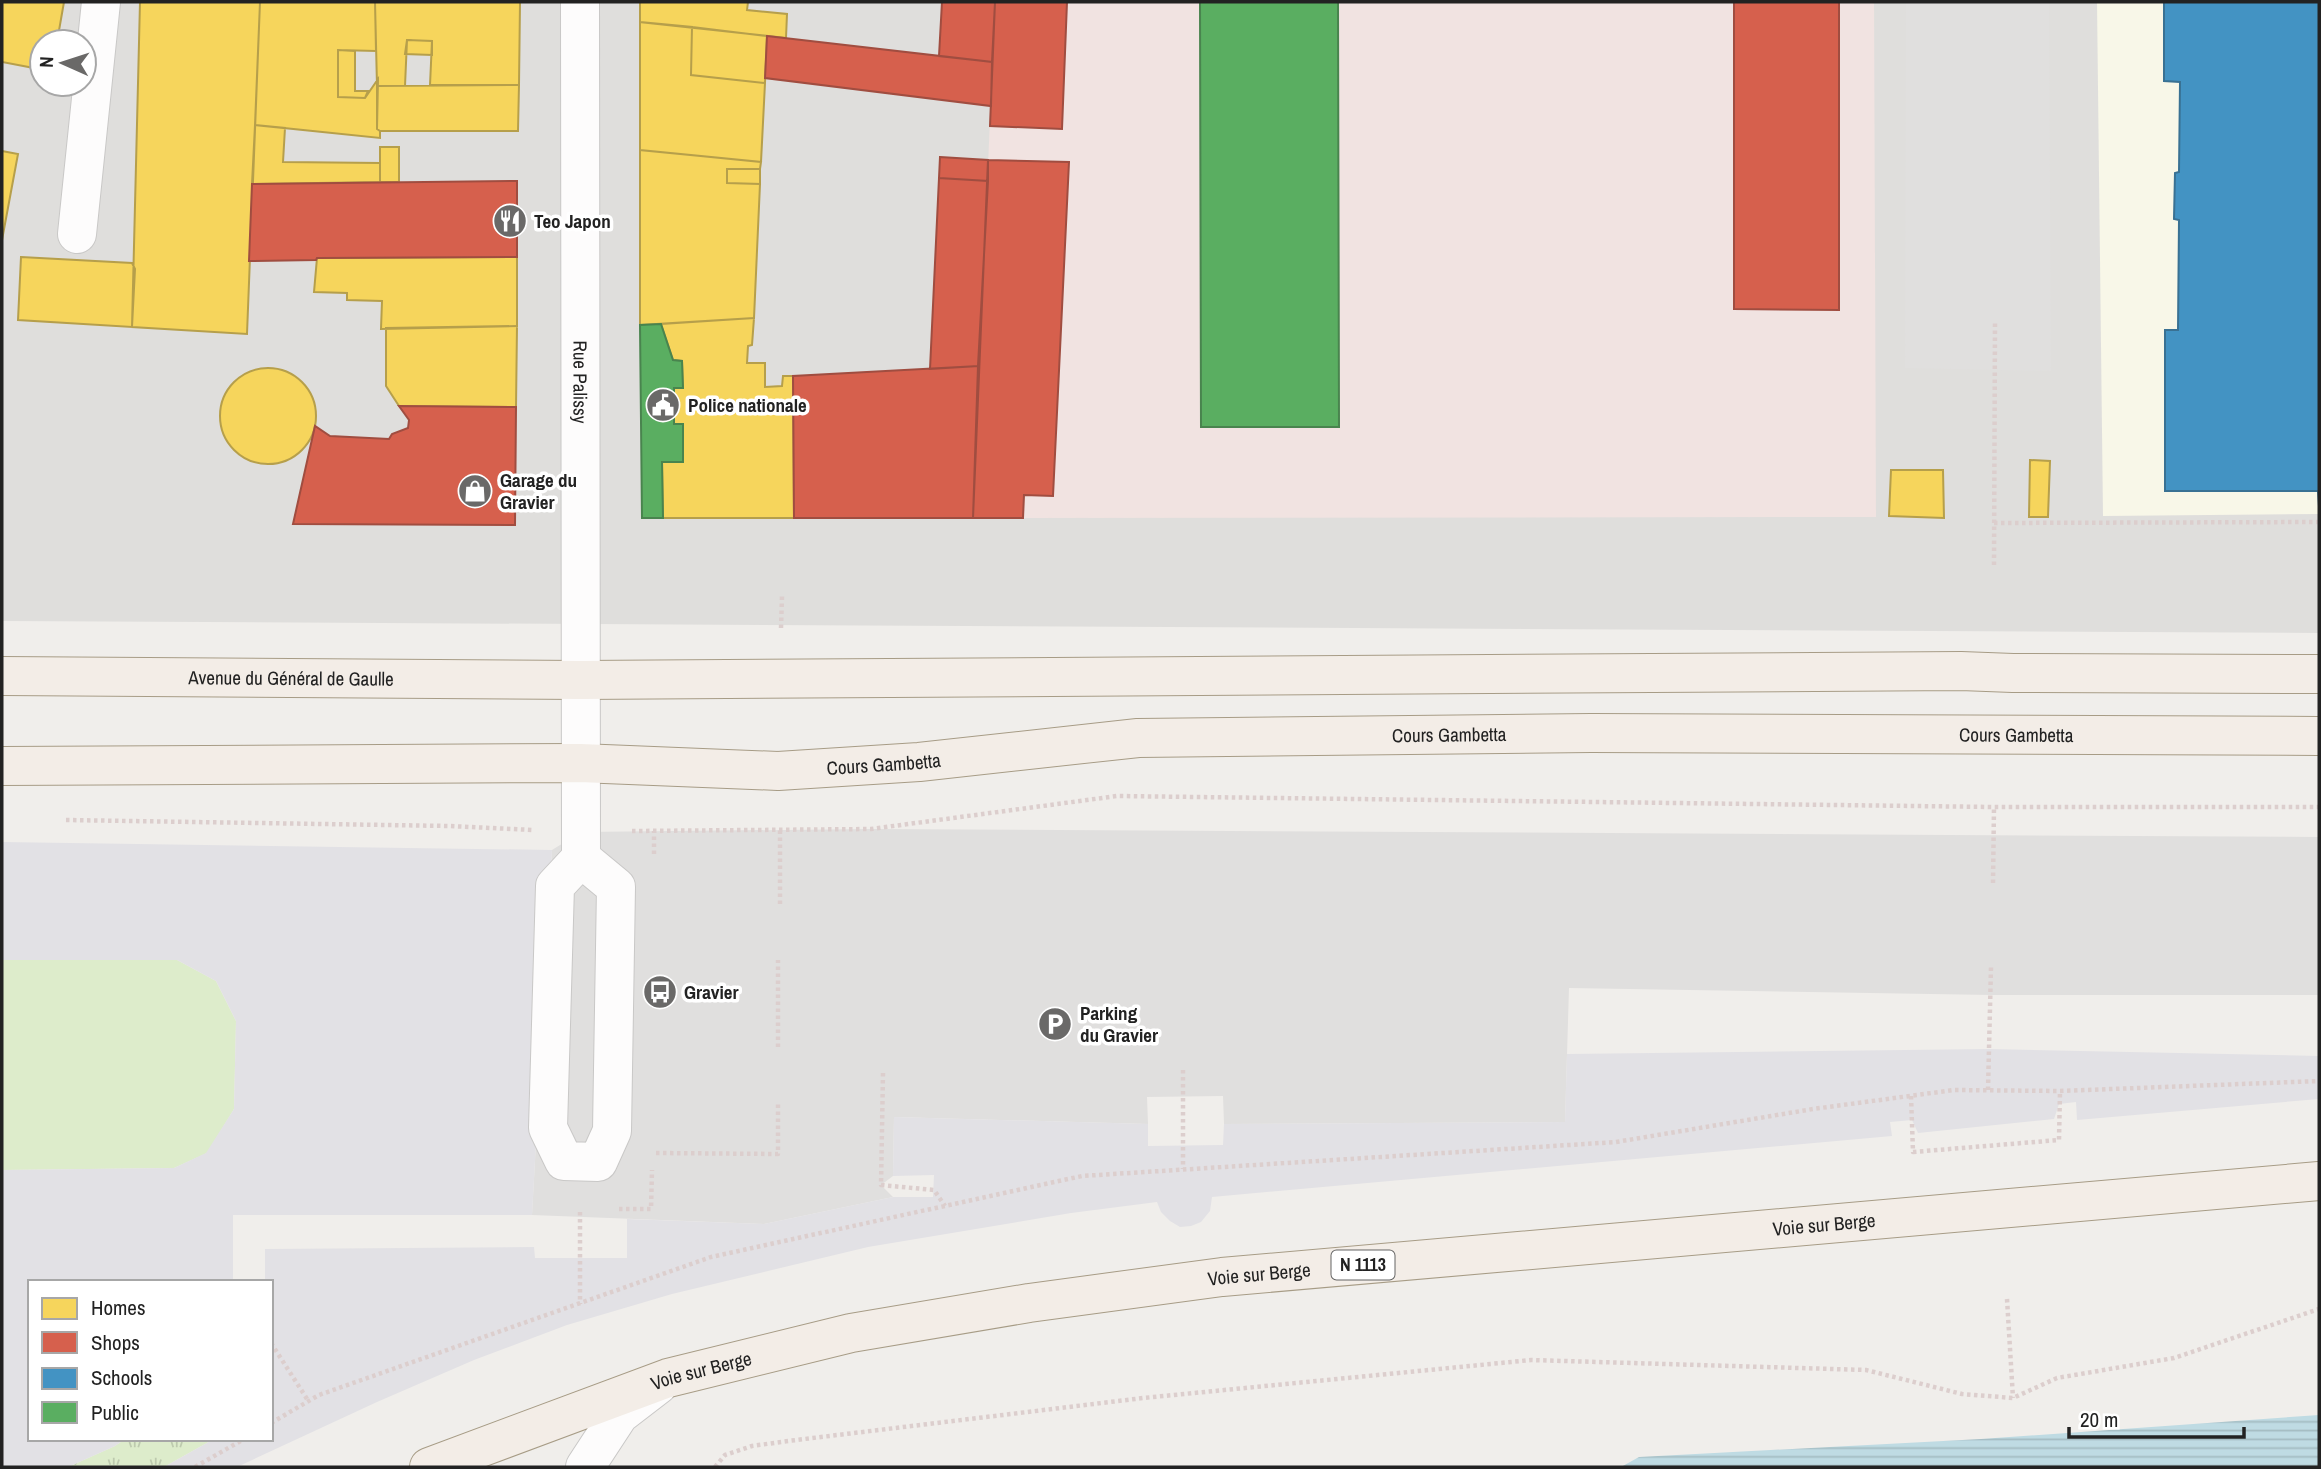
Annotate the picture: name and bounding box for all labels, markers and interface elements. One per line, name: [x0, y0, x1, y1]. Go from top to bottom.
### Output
north arrow: [28, 28, 98, 98]
text: N: [33, 56, 59, 68]
restaurant icon: Teo Japon: [491, 202, 529, 240]
place label: Teo Japon: [534, 208, 611, 234]
street label: Rue Palissy: [567, 340, 593, 424]
public building icon: Police nationale: [644, 386, 682, 424]
place label: Police nationale: [688, 392, 807, 418]
place label: Garage du Gravier: [500, 467, 577, 515]
shop icon: Garage du Gravier: [456, 472, 494, 510]
street label: Avenue du Général de Gaulle: [187, 664, 394, 692]
street label: Cours Gambetta: [1392, 721, 1507, 748]
street label: Cours Gambetta: [1959, 722, 2074, 748]
street label: Cours Gambetta: [826, 747, 942, 781]
bus stop icon: Gravier: [641, 973, 679, 1011]
place label: Gravier: [684, 979, 739, 1005]
place label: Parking du Gravier: [1080, 1000, 1158, 1048]
parking icon: Parking du Gravier: [1036, 1005, 1074, 1043]
street label: Voie sur Berge: [1771, 1207, 1876, 1242]
road number: N 1113: [1332, 1250, 1394, 1280]
street label: Voie sur Berge: [1206, 1256, 1312, 1292]
legend: [28, 1280, 273, 1441]
text: Homes: [91, 1293, 146, 1322]
text: Shops: [91, 1328, 140, 1357]
street label: Voie sur Berge: [647, 1345, 754, 1396]
text: Schools: [91, 1363, 152, 1392]
scale bar: [2069, 1396, 2244, 1440]
text: Public: [91, 1398, 139, 1427]
text: 20 m: [2080, 1405, 2118, 1434]

